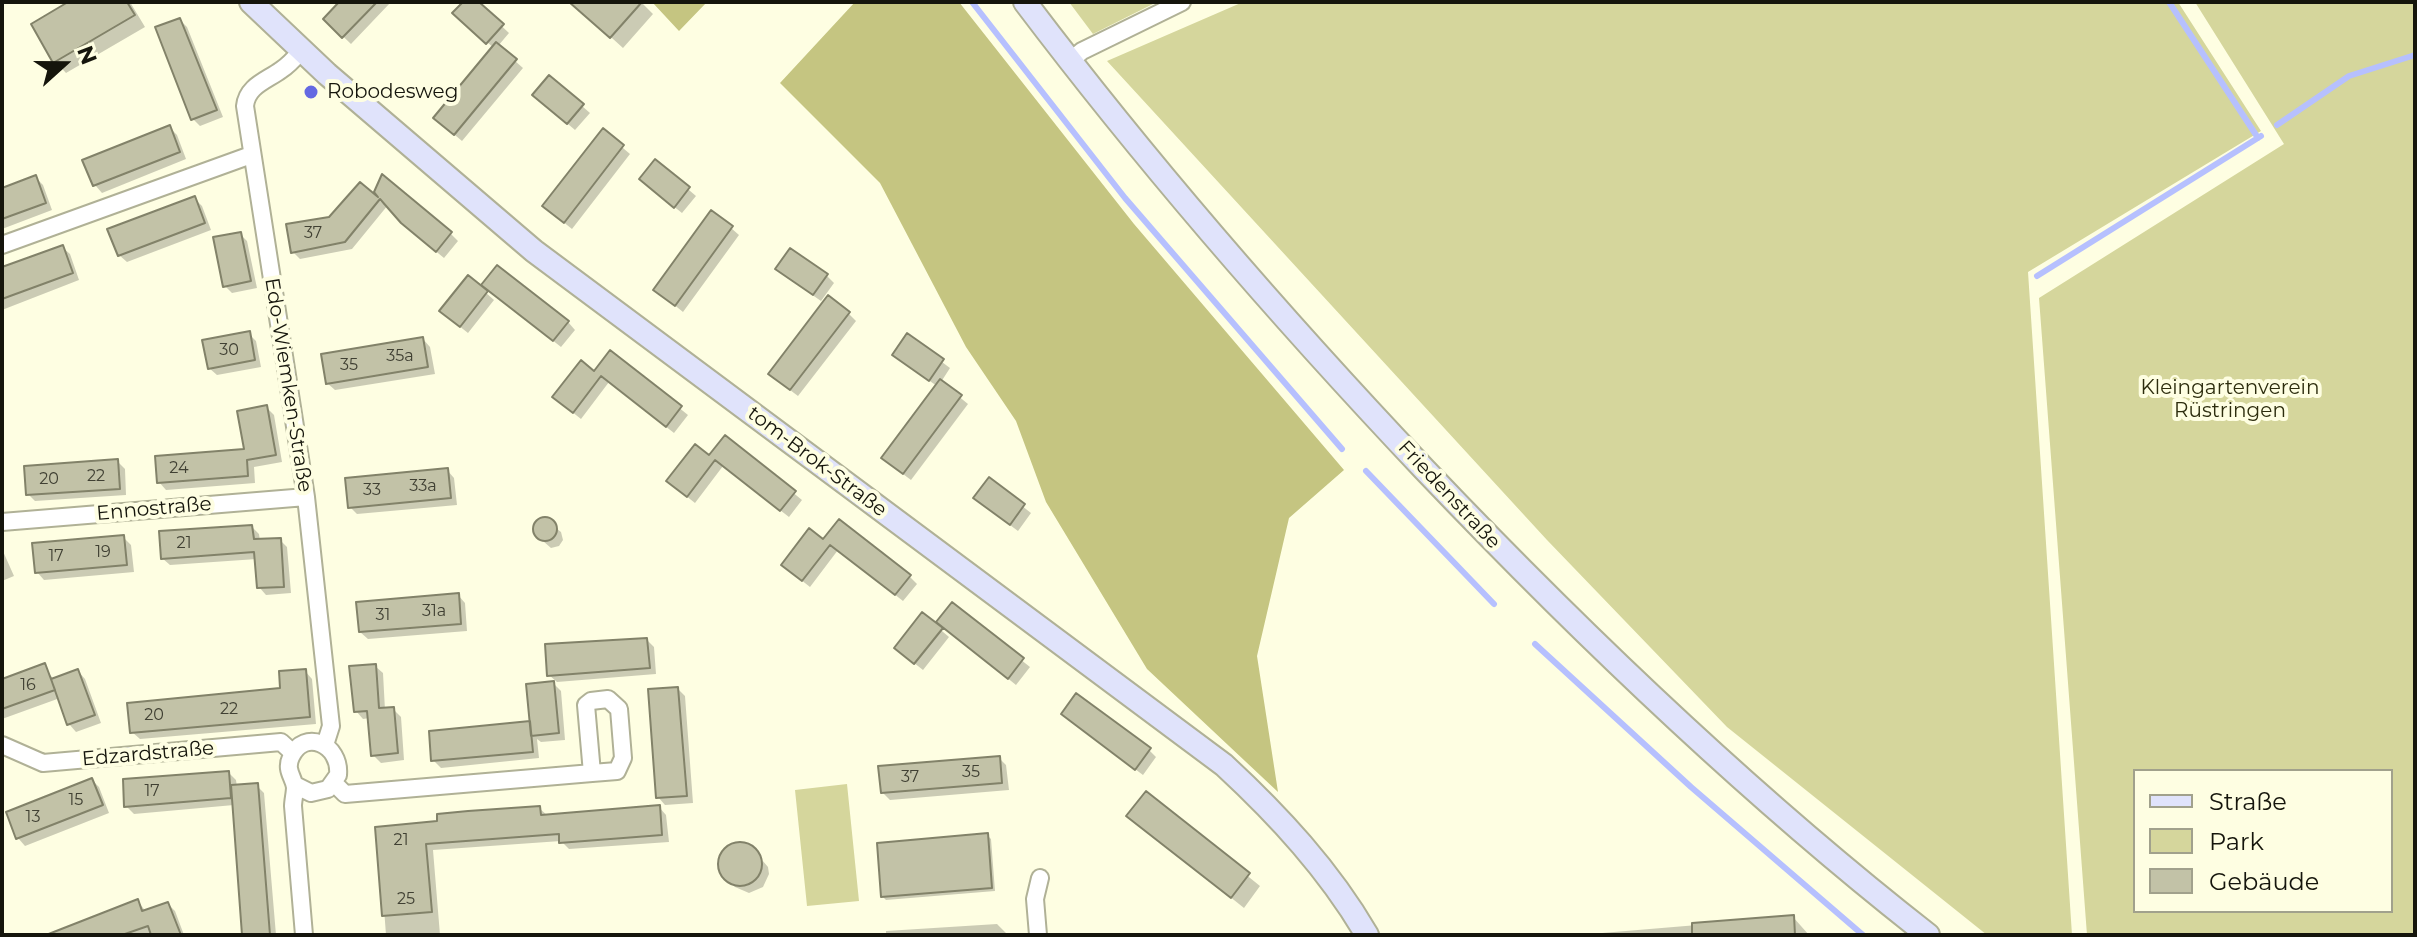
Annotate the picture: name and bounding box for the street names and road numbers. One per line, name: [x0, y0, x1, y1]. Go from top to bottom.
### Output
street label: Edo-Wiemken-Straße: [259, 276, 317, 494]
street label: tom-Brok-Straße: [743, 402, 891, 522]
street label: Friedenstraße: [1393, 436, 1505, 554]
street label: Ennostraße: [96, 492, 212, 526]
street label: Edzardstraße: [81, 736, 215, 772]

